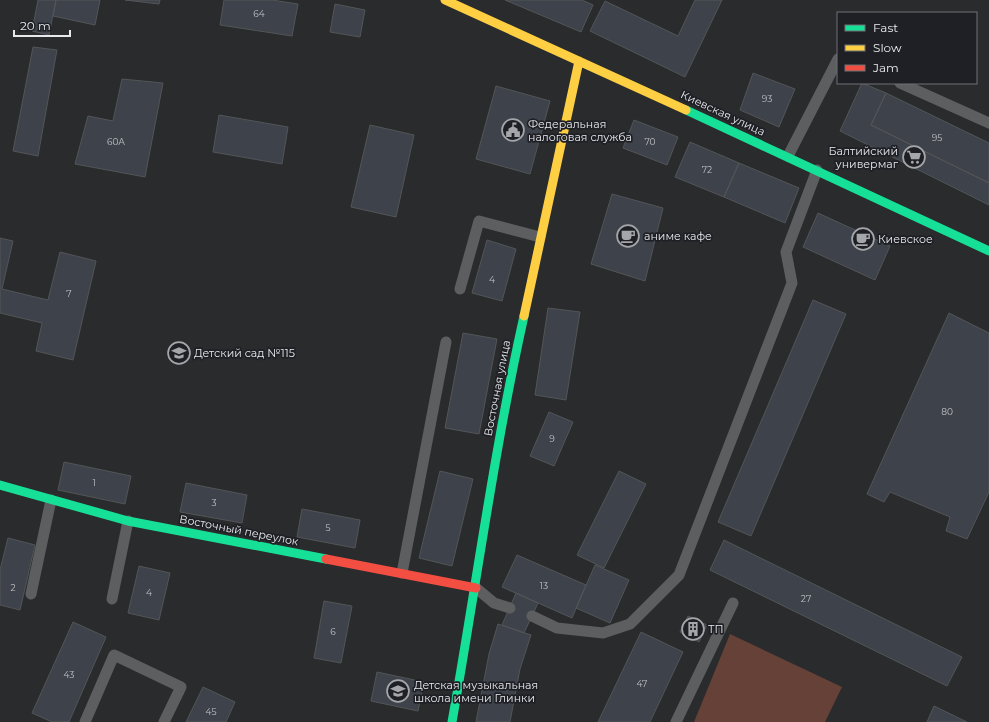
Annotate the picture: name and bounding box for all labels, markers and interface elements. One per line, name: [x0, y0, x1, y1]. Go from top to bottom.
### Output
house number: 64: [253, 8, 265, 19]
scale bar: [14, 12, 70, 38]
legend: [837, 12, 977, 84]
text: 20 m: [20, 18, 51, 33]
text: Fast: [873, 20, 898, 35]
text: Slow: [873, 40, 902, 55]
text: Jam: [872, 60, 899, 75]
street label: Киевская улица: [679, 87, 767, 139]
house number: 93: [762, 93, 772, 104]
public building icon: Федеральная налоговая служба: [500, 117, 526, 143]
place label: Федеральная налоговая служба: [528, 117, 632, 144]
house number: 95: [932, 132, 942, 143]
house number: 60А: [107, 136, 125, 147]
house number: 70: [644, 136, 656, 147]
place label: Балтийский универмаг: [829, 144, 899, 171]
supermarket icon: Балтийский универмаг: [901, 144, 927, 170]
house number: 72: [702, 164, 712, 175]
cafe icon: аниме кафе: [615, 223, 641, 249]
cafe icon: Киевское: [850, 226, 876, 252]
place label: аниме кафе: [644, 229, 712, 243]
place label: Киевское: [878, 232, 933, 246]
house number: 4: [489, 274, 495, 285]
house number: 7: [66, 288, 72, 299]
street label: Восточная улица: [481, 339, 513, 437]
school or university icon: Детский сад №115: [166, 340, 192, 366]
place label: Детский сад №115: [194, 346, 295, 360]
house number: 80: [941, 406, 953, 417]
house number: 9: [549, 433, 555, 444]
house number: 1: [92, 477, 96, 488]
house number: 3: [211, 497, 217, 508]
street label: Восточный переулок: [178, 512, 300, 549]
house number: 5: [325, 522, 331, 533]
house number: 13: [540, 580, 548, 591]
house number: 2: [10, 582, 16, 593]
house number: 4: [146, 587, 152, 598]
house number: 27: [801, 593, 811, 604]
building icon: ТП: [680, 616, 706, 642]
place label: ТП: [708, 622, 724, 636]
house number: 6: [330, 626, 336, 637]
house number: 43: [64, 669, 74, 680]
school or university icon: Детская музыкальная школа имени Глинки: [385, 678, 411, 704]
place label: Детская музыкальная школа имени Глинки: [414, 678, 538, 705]
house number: 47: [637, 678, 647, 689]
house number: 45: [205, 706, 217, 717]

